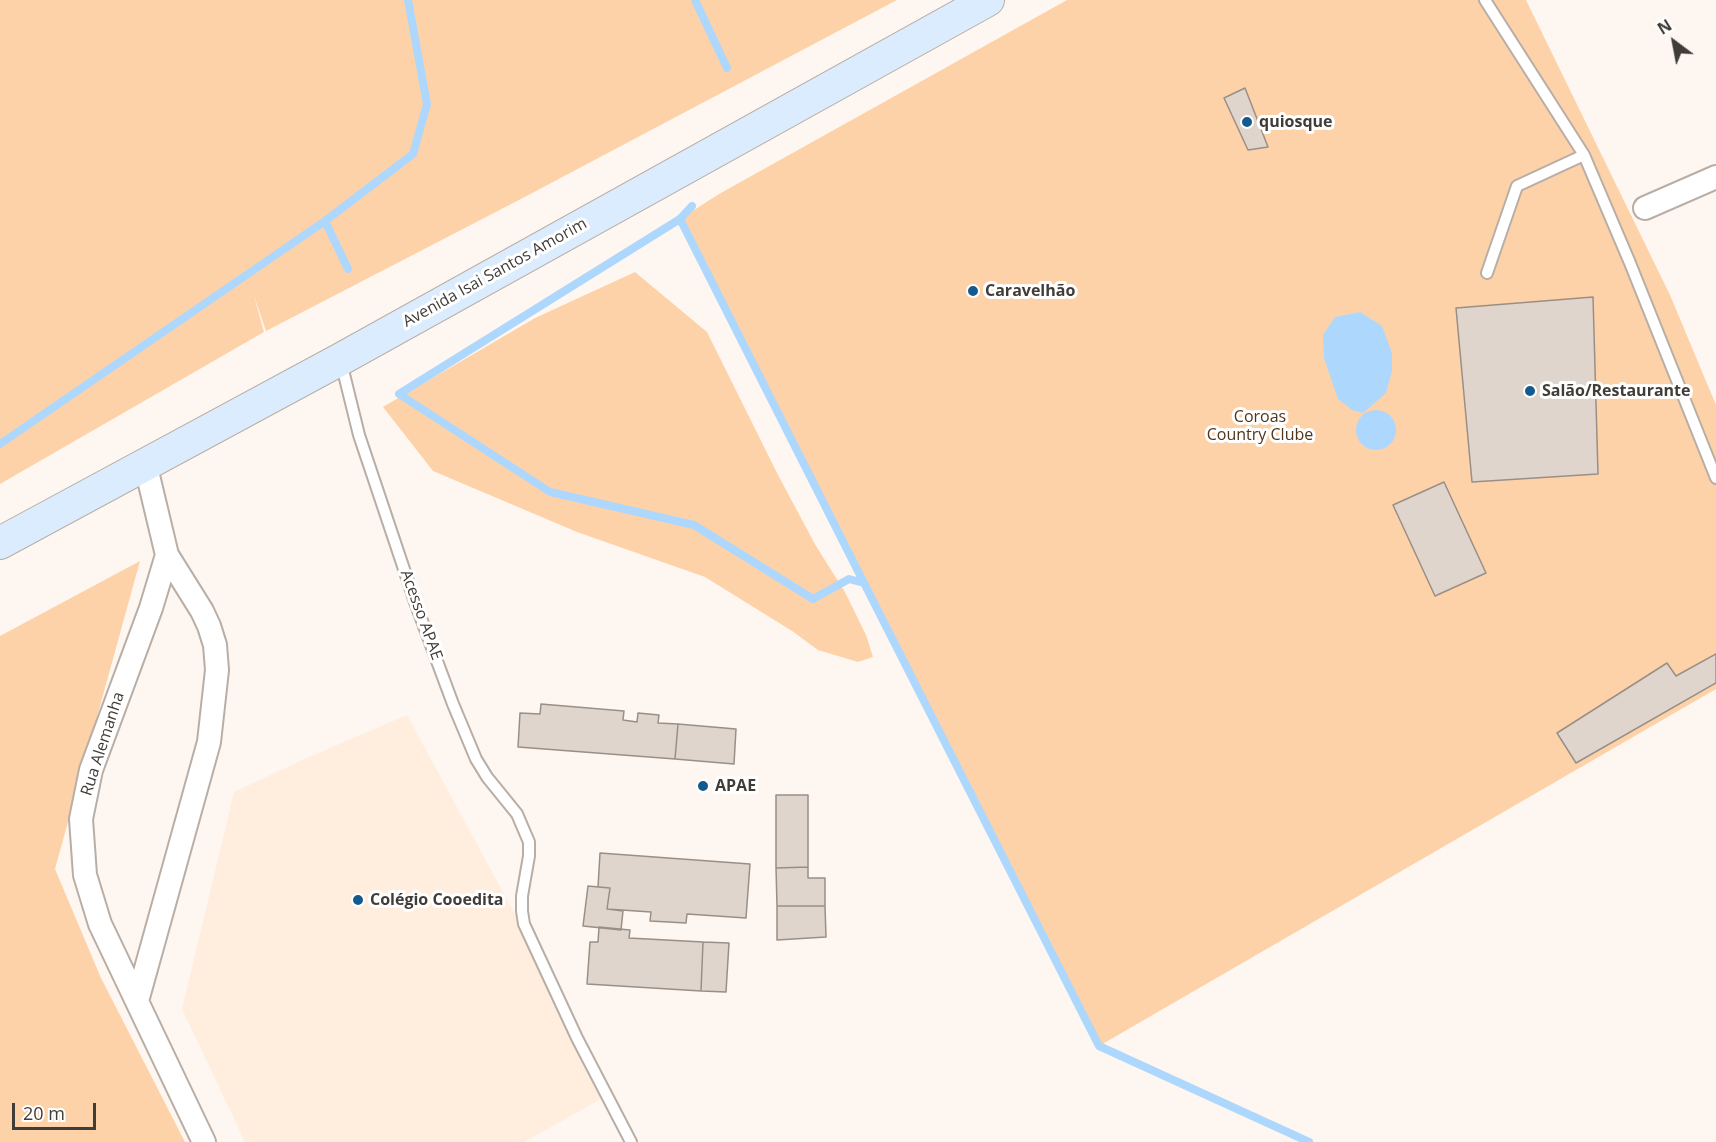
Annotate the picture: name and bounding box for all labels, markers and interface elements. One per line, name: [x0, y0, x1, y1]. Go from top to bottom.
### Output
north arrow: [1644, 12, 1704, 72]
text: N: [1653, 14, 1676, 40]
place label: quiosque: [1259, 112, 1332, 132]
marker: quiosque: [1240, 115, 1254, 129]
street label: Avenida Isai Santos Amorim: [400, 214, 590, 332]
place label: Caravelhão: [985, 281, 1075, 301]
marker: Caravelhão: [966, 284, 980, 298]
place label: Salão/Restaurante: [1542, 381, 1690, 401]
marker: Salão/Restaurante: [1523, 384, 1537, 398]
park label: Coroas Country Clube: [1207, 407, 1313, 445]
street label: Acesso APAE: [396, 567, 446, 663]
street label: Rua Alemanha: [77, 690, 129, 798]
place label: APAE: [715, 776, 756, 796]
marker: APAE: [696, 779, 710, 793]
place label: Colégio Cooedita: [370, 890, 503, 910]
marker: Colégio Cooedita: [351, 893, 365, 907]
scale bar: [15, 1091, 99, 1129]
text: 20 m: [23, 1101, 65, 1125]

